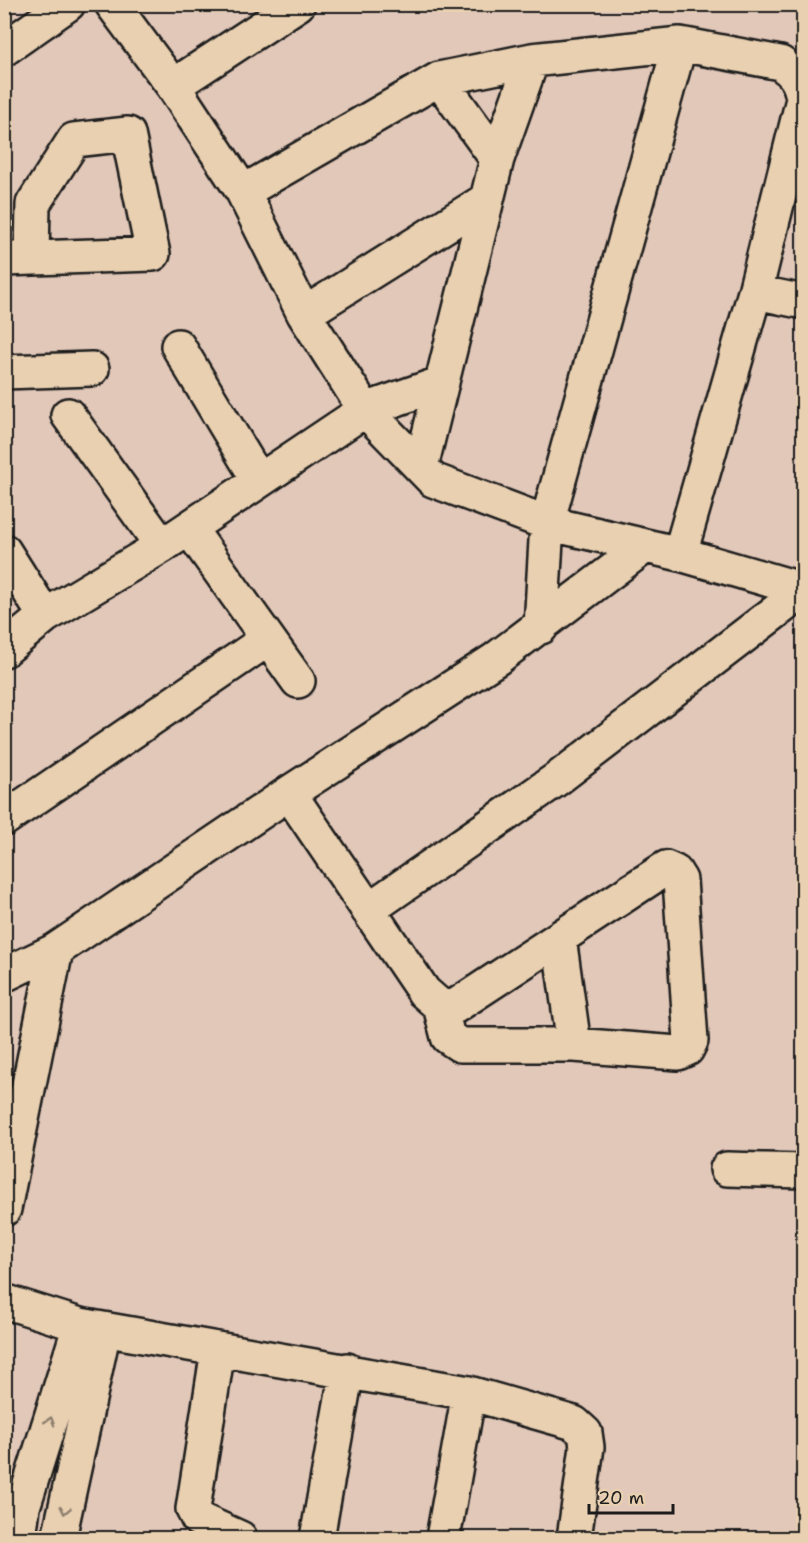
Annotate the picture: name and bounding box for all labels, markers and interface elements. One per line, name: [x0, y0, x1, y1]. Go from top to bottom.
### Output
one-way arrow: [43, 1416, 55, 1427]
scale bar: [589, 1477, 673, 1515]
text: 20 m: [598, 1486, 644, 1510]
one-way arrow: [60, 1505, 73, 1515]

